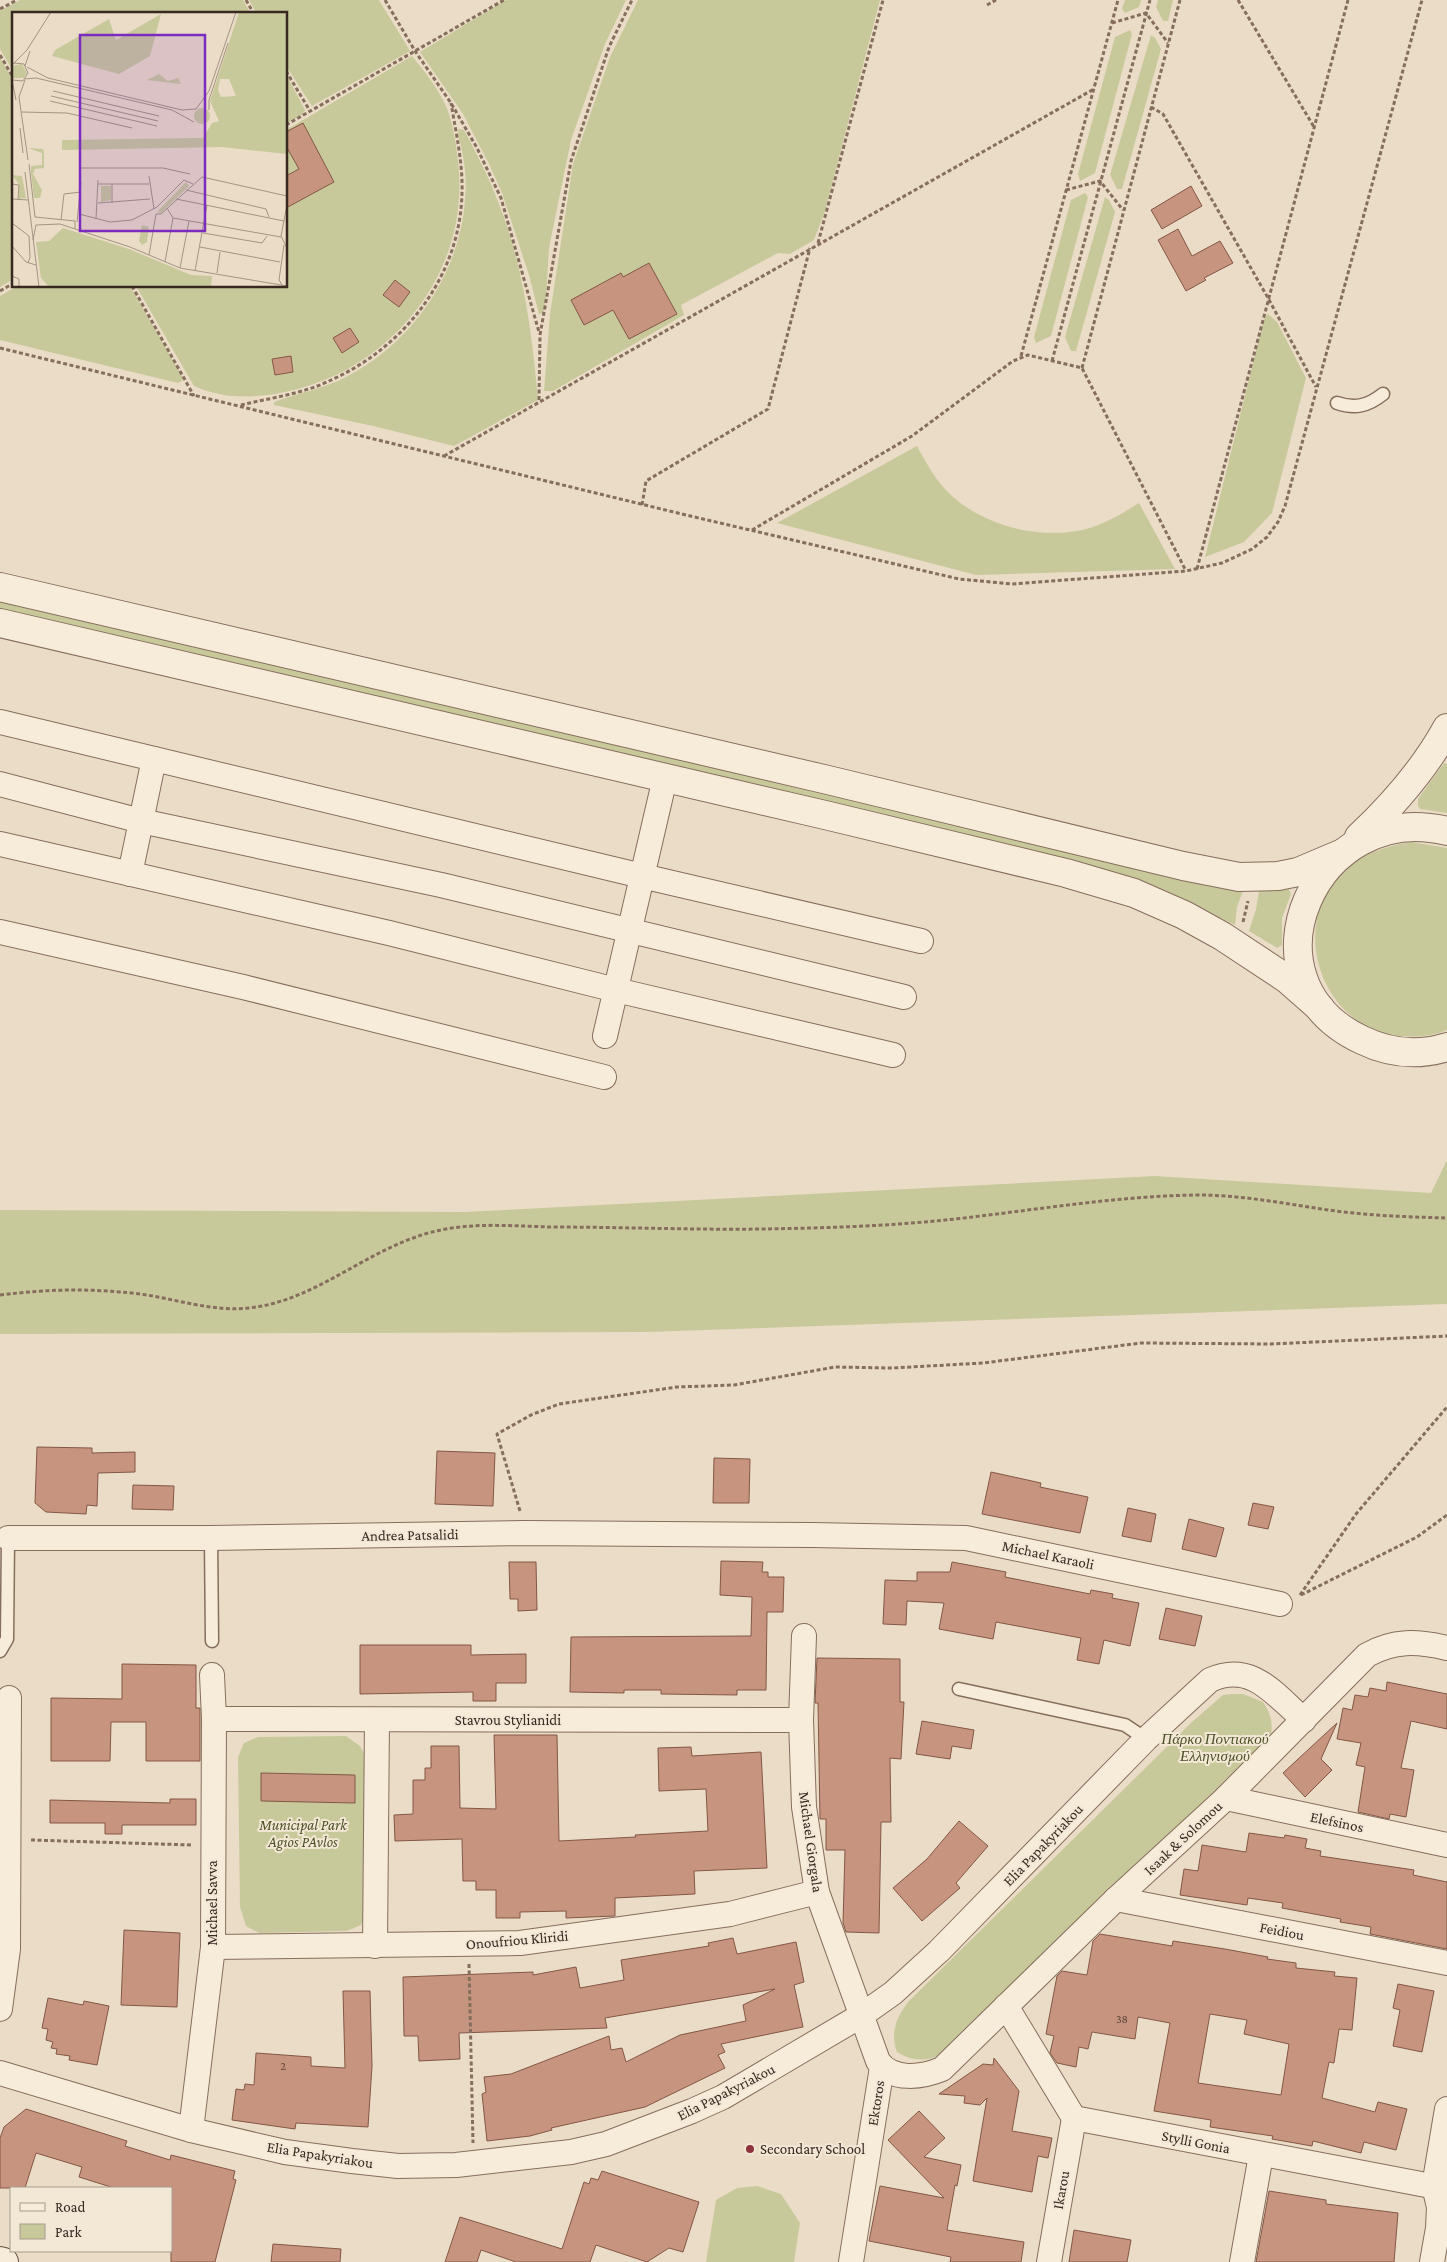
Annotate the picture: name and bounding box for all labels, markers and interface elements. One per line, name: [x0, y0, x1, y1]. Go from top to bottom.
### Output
inset map: [12, 12, 288, 288]
street label: Andrea Patsalidi: [361, 1526, 459, 1544]
street label: Michael Karaoli: [1001, 1537, 1095, 1573]
street label: Stavrou Stylianidi: [455, 1712, 561, 1729]
park label: Πάρκο Ποντιακού Ελληνισμού: [1160, 1731, 1269, 1765]
street label: Michael Giorgala: [795, 1790, 826, 1894]
street label: Isaak & Solomou: [1141, 1798, 1225, 1878]
street label: Elia Papakyriakou: [1000, 1801, 1087, 1890]
street label: Elefsinos: [1309, 1809, 1365, 1835]
park label: Municipal Park Agios PAvlos: [258, 1817, 348, 1851]
street label: Michael Savva: [204, 1860, 220, 1946]
street label: Feidiou: [1258, 1919, 1306, 1943]
street label: Onoufriou Kliridi: [465, 1928, 569, 1952]
house number: 38: [1116, 2012, 1128, 2026]
house number: 2: [280, 2059, 286, 2073]
street label: Elia Papakyriakou: [675, 2060, 778, 2124]
street label: Ektoros: [865, 2079, 888, 2127]
street label: Stylli Gonia: [1160, 2128, 1232, 2157]
street label: Elia Papakyriakou: [266, 2139, 374, 2172]
place label: Secondary School: [760, 2141, 865, 2158]
marker: Secondary School: [744, 2143, 756, 2155]
street label: Ikarou: [1050, 2169, 1072, 2211]
legend: [10, 2187, 172, 2252]
text: Road: [55, 2199, 86, 2215]
text: Park: [55, 2224, 82, 2240]

